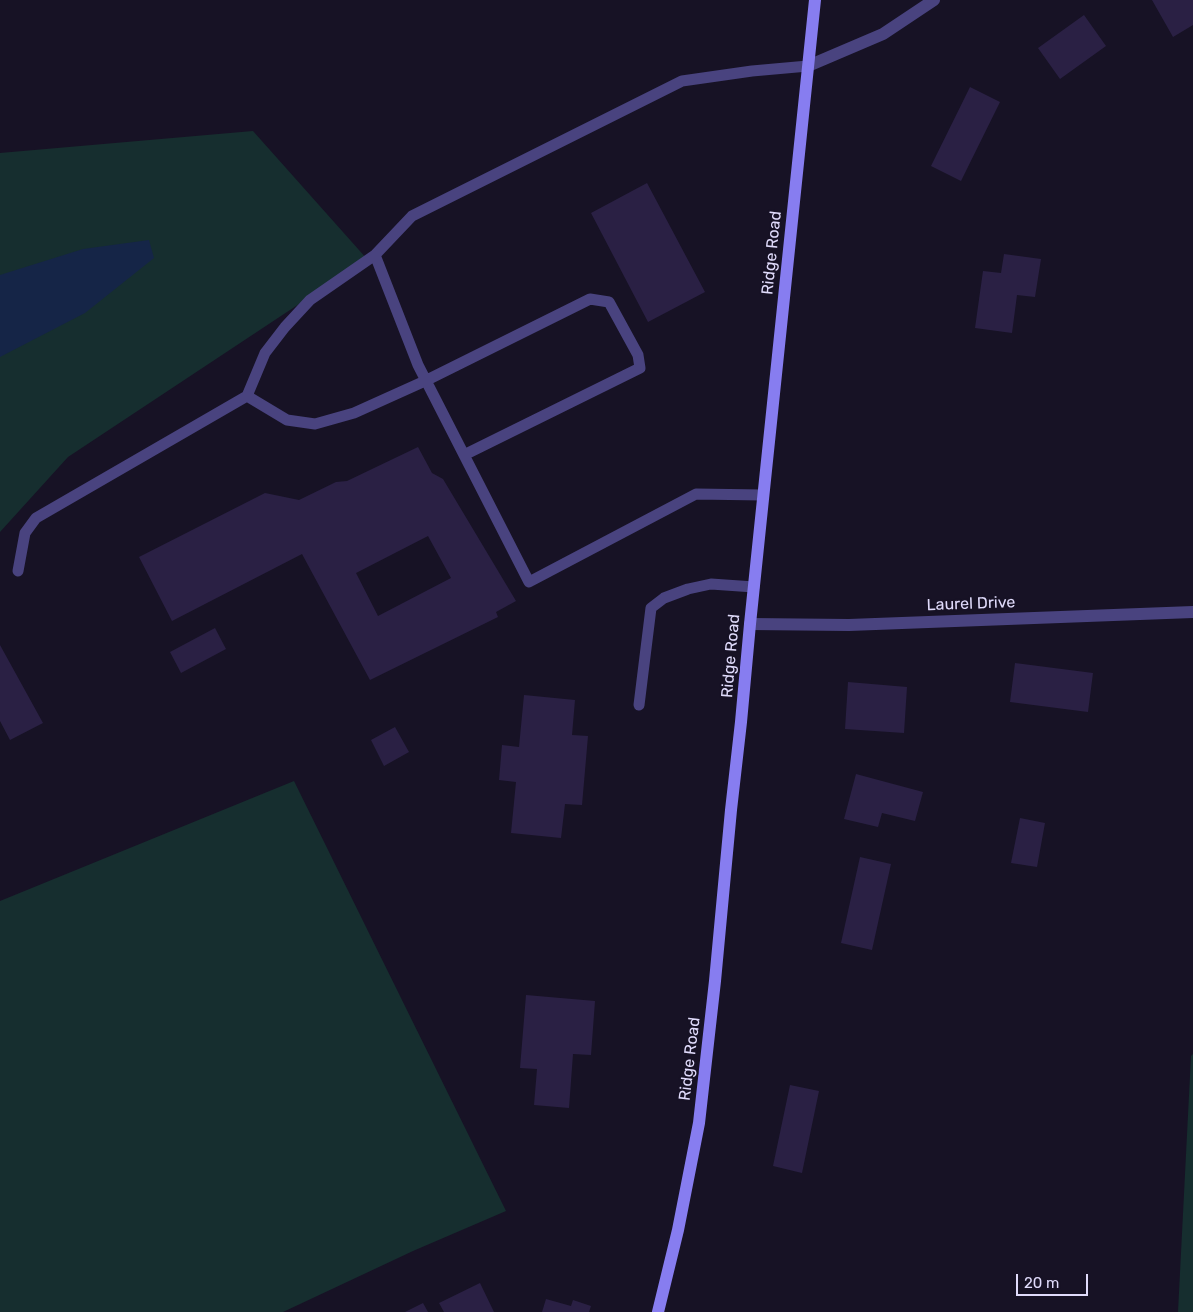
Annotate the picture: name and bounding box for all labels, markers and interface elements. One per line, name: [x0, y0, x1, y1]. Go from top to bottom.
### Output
street label: Ridge Road: [758, 210, 786, 296]
street label: Laurel Drive: [926, 593, 1016, 615]
street label: Ridge Road: [718, 613, 744, 699]
street label: Ridge Road: [675, 1016, 705, 1102]
scale bar: [1018, 1264, 1090, 1296]
text: 20 m: [1024, 1274, 1059, 1292]

